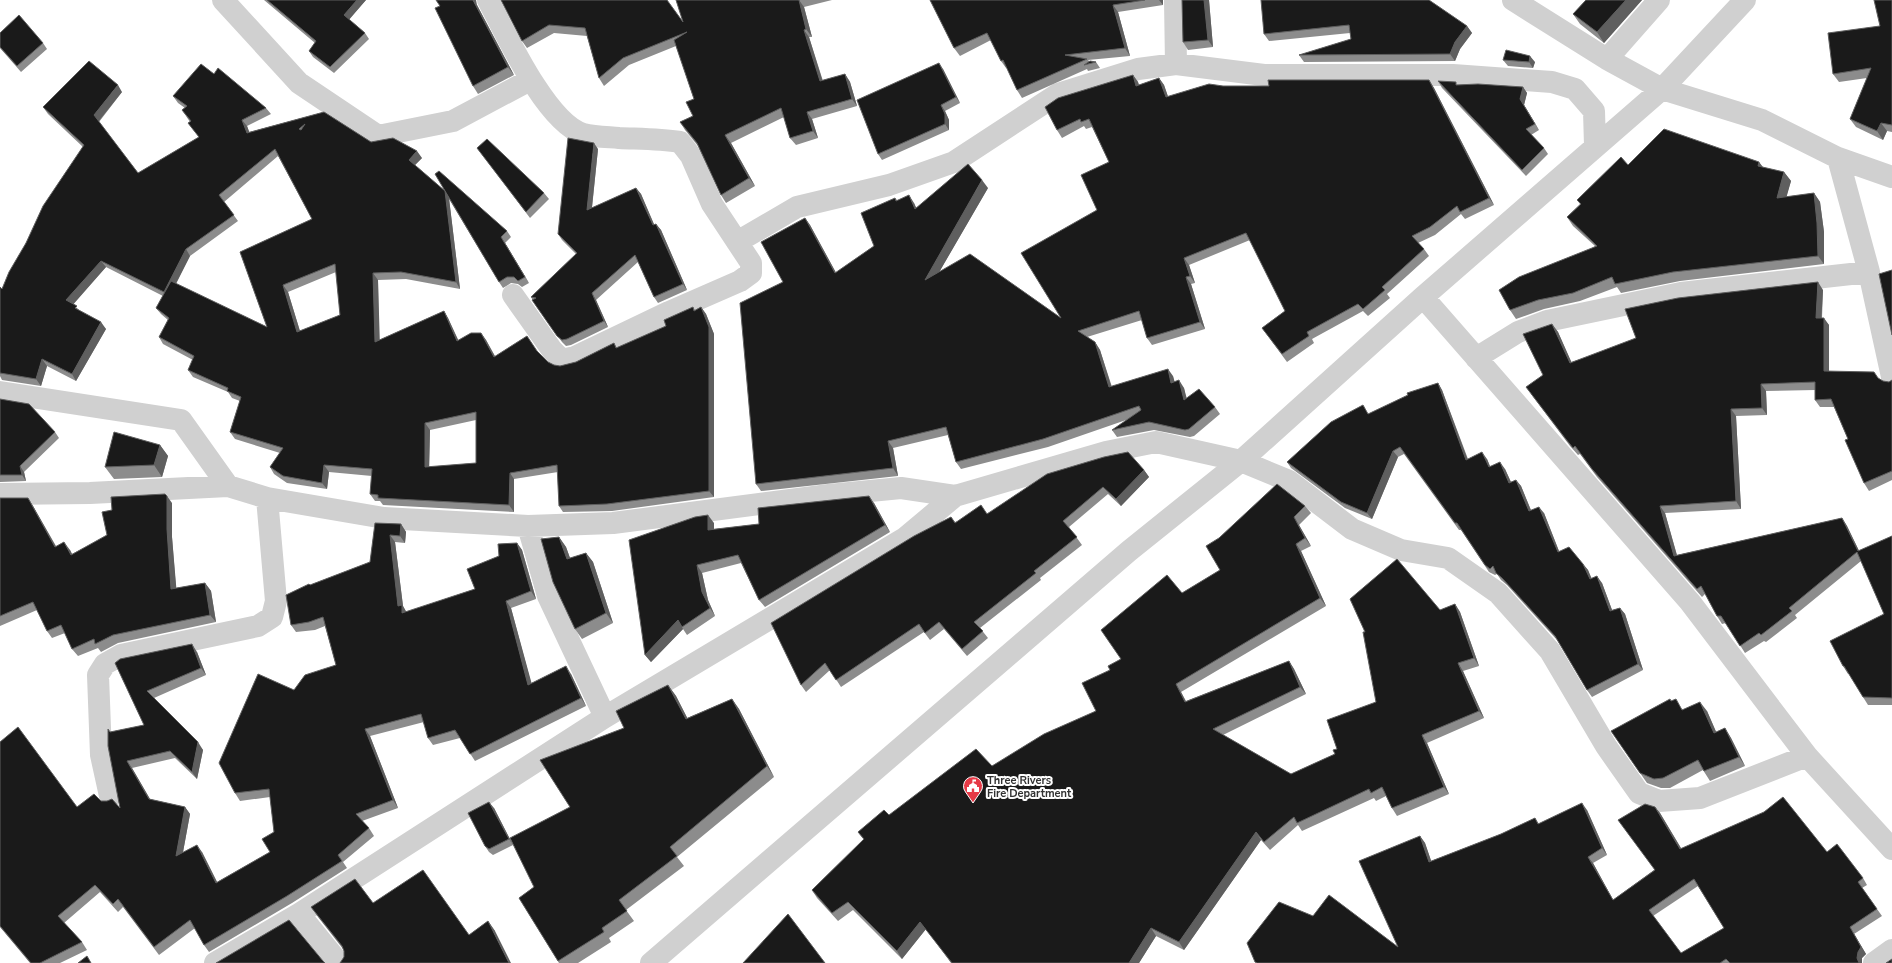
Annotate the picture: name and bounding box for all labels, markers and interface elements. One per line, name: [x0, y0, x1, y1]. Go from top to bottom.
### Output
place label: Three Rivers Fire Department: [987, 773, 1072, 801]
public building icon: Three Rivers Fire Department: [962, 775, 984, 803]

